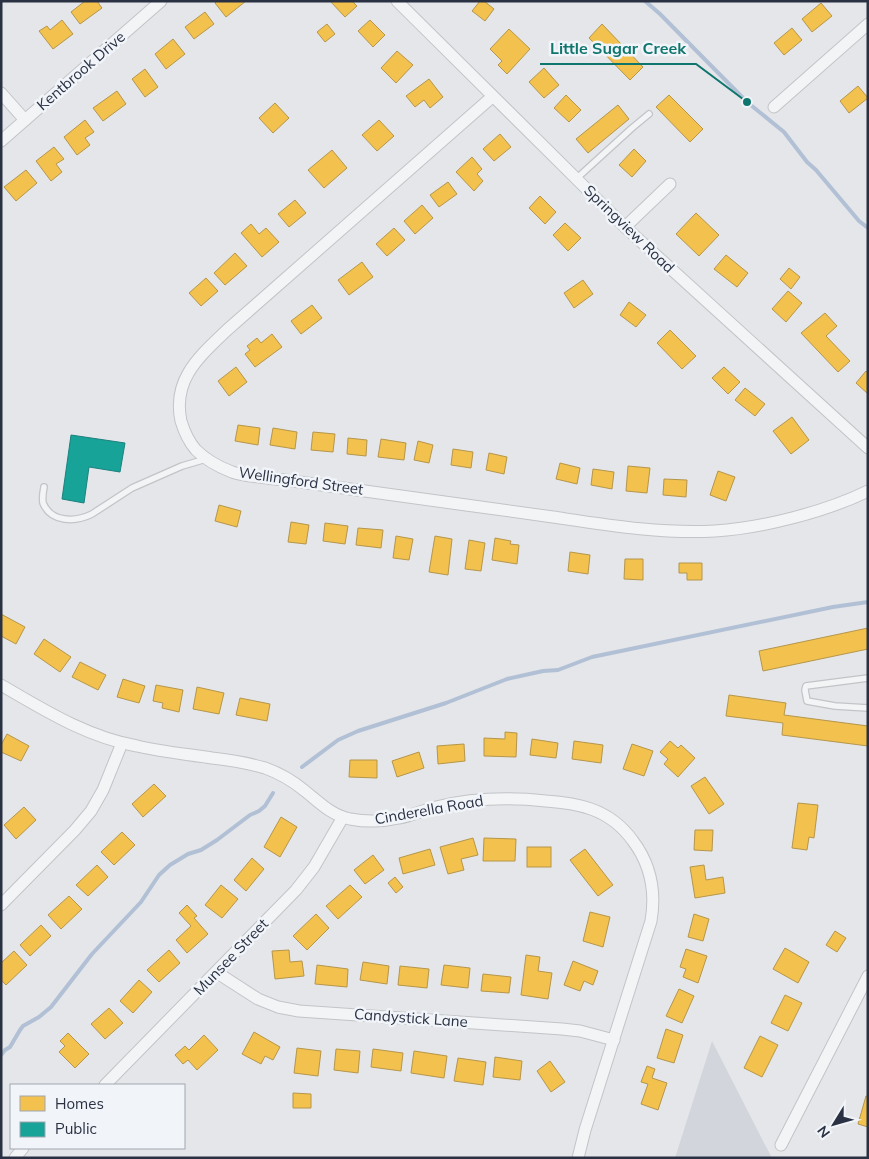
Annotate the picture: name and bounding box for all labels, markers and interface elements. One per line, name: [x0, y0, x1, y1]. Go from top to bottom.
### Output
street label: Kentbrook Drive: [33, 27, 129, 114]
callout: Little Sugar Creek: [540, 33, 696, 64]
text: Little Sugar Creek: [550, 38, 687, 58]
street label: Springview Road: [580, 181, 679, 277]
street label: Wellingford Street: [238, 462, 365, 499]
street label: Cinderella Road: [373, 791, 485, 828]
street label: Munsee Street: [189, 914, 272, 999]
street label: Candystick Lane: [354, 1004, 469, 1031]
legend: [10, 1084, 185, 1149]
text: Homes: [55, 1094, 104, 1113]
north arrow: [809, 1099, 859, 1149]
text: Public: [55, 1119, 97, 1138]
text: N: [813, 1122, 834, 1141]

